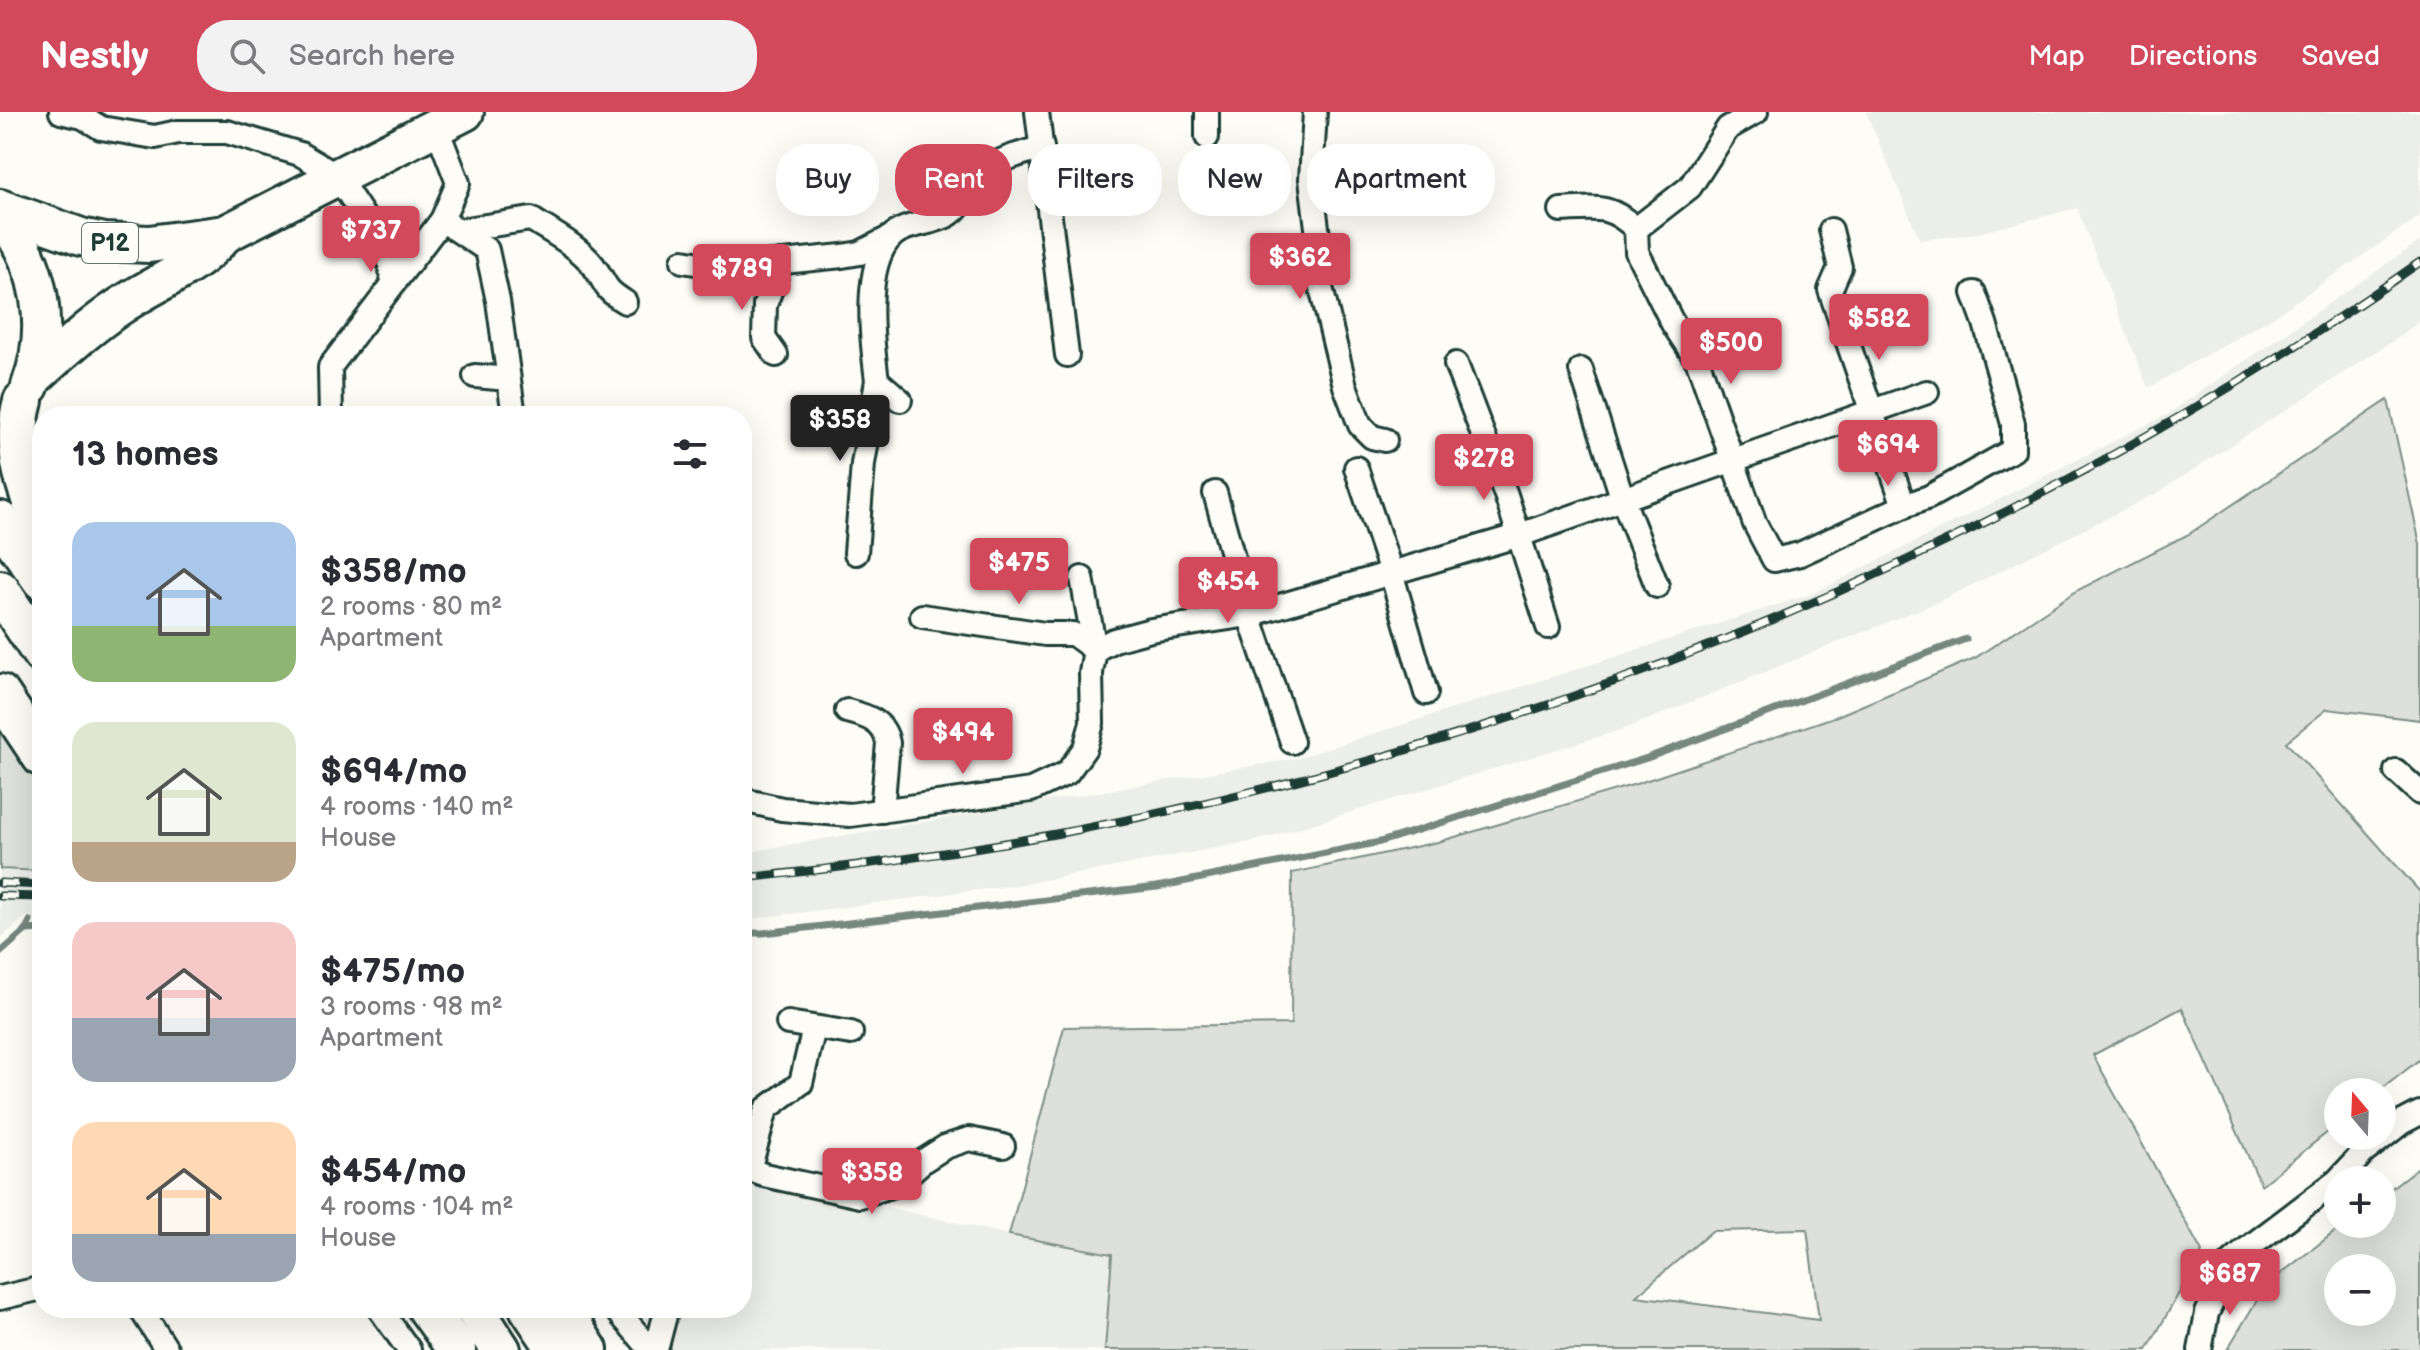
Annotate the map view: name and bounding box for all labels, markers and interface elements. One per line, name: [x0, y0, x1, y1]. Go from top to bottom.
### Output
search box: [197, 20, 757, 92]
text: Nestly: [40, 34, 149, 79]
icon: search: [225, 34, 269, 78]
text: Search here: [289, 38, 455, 74]
text: Map: [2028, 40, 2085, 73]
text: Directions: [2129, 40, 2257, 73]
text: Saved: [2301, 40, 2380, 73]
chip: Buy: [776, 144, 879, 216]
chip: Rent: [895, 144, 1012, 216]
chip: Filters: [1028, 144, 1162, 216]
chip: New: [1178, 144, 1291, 216]
chip: Apartment: [1307, 144, 1495, 216]
pin: $737: [324, 206, 418, 274]
text: $737: [340, 216, 402, 247]
road number: P12: [82, 223, 138, 263]
pin: $362: [1253, 233, 1347, 301]
text: $362: [1268, 243, 1332, 274]
pin: $789: [695, 244, 789, 312]
text: $789: [711, 254, 773, 285]
pin: $582: [1832, 294, 1926, 362]
text: $582: [1847, 304, 1911, 335]
pin: $500: [1684, 318, 1778, 386]
text: $500: [1699, 328, 1763, 359]
pin: $358: [793, 395, 887, 463]
text: $358: [809, 405, 871, 436]
pin: $694: [1841, 420, 1935, 488]
text: $694: [1856, 430, 1920, 461]
icon: filters: [668, 432, 712, 476]
text: 13 homes: [72, 434, 219, 475]
pin: $278: [1437, 434, 1531, 502]
text: $278: [1453, 444, 1515, 475]
pin: $475: [972, 538, 1066, 606]
text: $475: [988, 548, 1050, 579]
text: $358/mo: [320, 551, 467, 592]
icon: home: [136, 554, 232, 650]
pin: $454: [1181, 557, 1275, 625]
text: $454: [1197, 567, 1259, 598]
text: 2 rooms · 80 m²: [320, 592, 502, 623]
text: Apartment: [320, 623, 443, 654]
pin: $494: [916, 708, 1010, 776]
text: $494: [932, 718, 995, 749]
text: $694/mo: [320, 751, 467, 792]
icon: home: [136, 754, 232, 850]
text: 4 rooms · 140 m²: [320, 792, 514, 823]
text: House: [320, 823, 396, 854]
text: $475/mo: [320, 951, 465, 992]
icon: home: [136, 954, 232, 1050]
text: 3 rooms · 98 m²: [320, 992, 503, 1023]
text: Apartment: [320, 1023, 443, 1054]
north arrow: [2324, 1078, 2396, 1150]
map controls: [2324, 1078, 2396, 1326]
pin: $358: [825, 1148, 919, 1216]
text: $454/mo: [320, 1151, 466, 1192]
icon: home: [136, 1154, 232, 1250]
text: $358: [841, 1158, 903, 1189]
button: +: [2324, 1166, 2396, 1238]
text: 4 rooms · 104 m²: [320, 1192, 514, 1223]
text: House: [320, 1223, 396, 1254]
pin: $687: [2183, 1249, 2277, 1317]
button: −: [2324, 1254, 2396, 1326]
text: $687: [2199, 1259, 2261, 1290]

